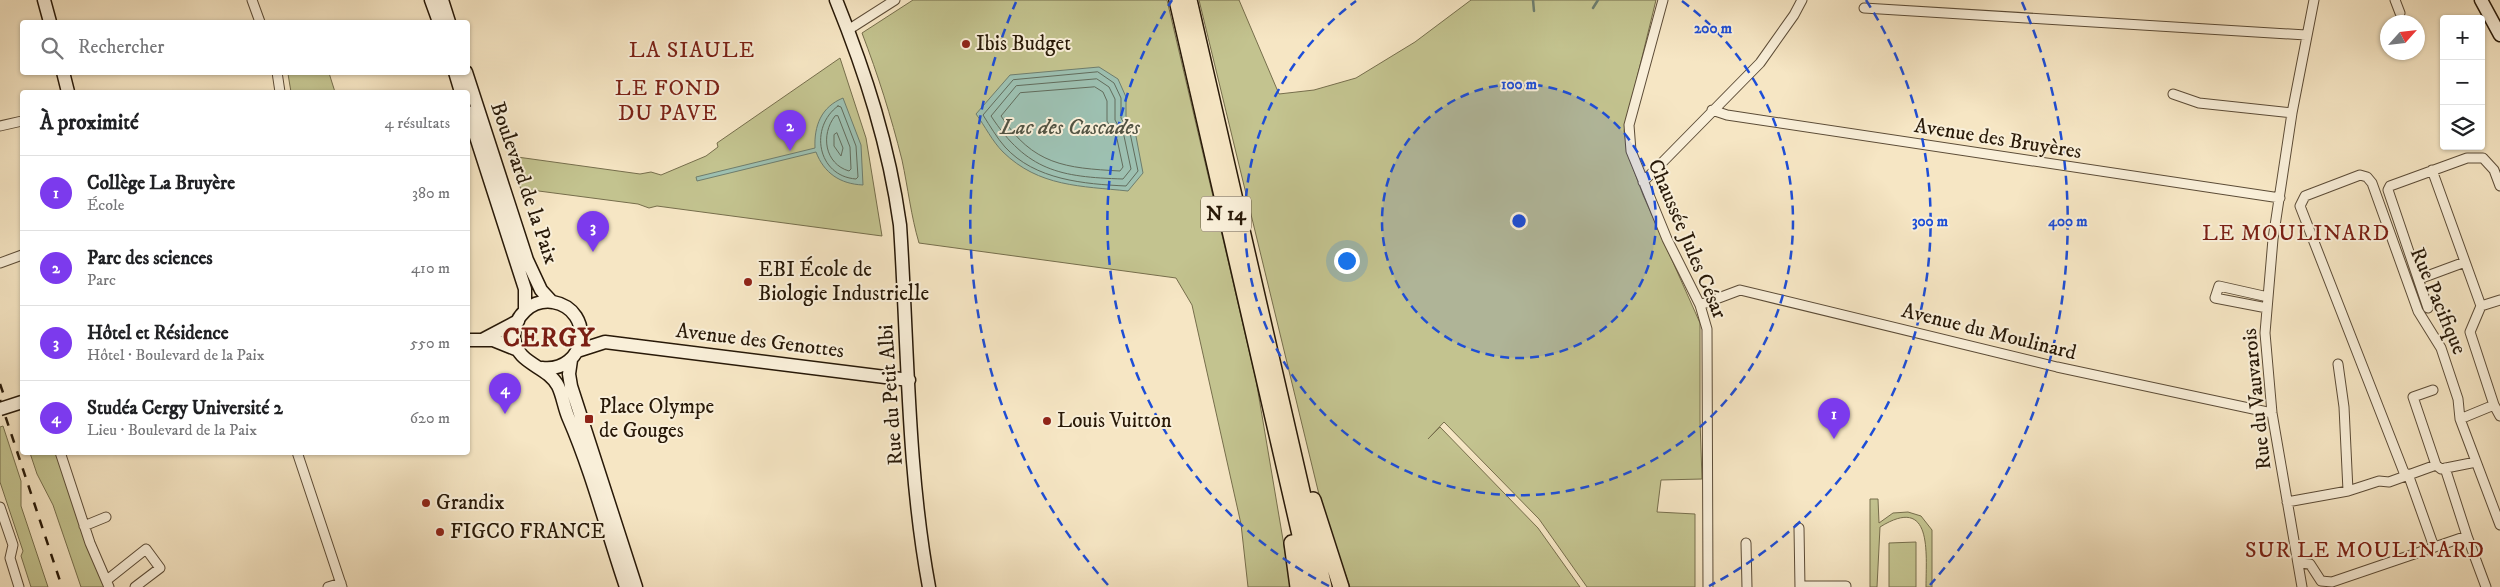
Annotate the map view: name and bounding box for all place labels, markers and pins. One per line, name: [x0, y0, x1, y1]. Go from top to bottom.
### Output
place label: Ibis Budget: [976, 31, 1071, 57]
marker: Ibis Budget: [960, 38, 972, 50]
pin: 2: [774, 110, 806, 151]
pin: 3: [577, 211, 609, 252]
centre of rings: [1510, 212, 1528, 230]
place label: EBI École de Biologie Industrielle: [758, 256, 929, 307]
marker: EBI École de Biologie Industrielle: [742, 276, 754, 288]
pin: 4: [489, 373, 521, 414]
place label: Place Olympe de Gouges: [599, 394, 715, 444]
pin: 1: [1818, 398, 1850, 439]
place label: Louis Vuitton: [1057, 408, 1172, 434]
marker: Place Olympe de Gouges: [583, 413, 595, 425]
marker: Louis Vuitton: [1041, 415, 1053, 427]
place label: Grandix: [436, 490, 505, 516]
marker: Grandix: [420, 497, 432, 509]
place label: FIGCO FRANCE: [450, 519, 606, 545]
marker: FIGCO FRANCE: [434, 526, 446, 538]

